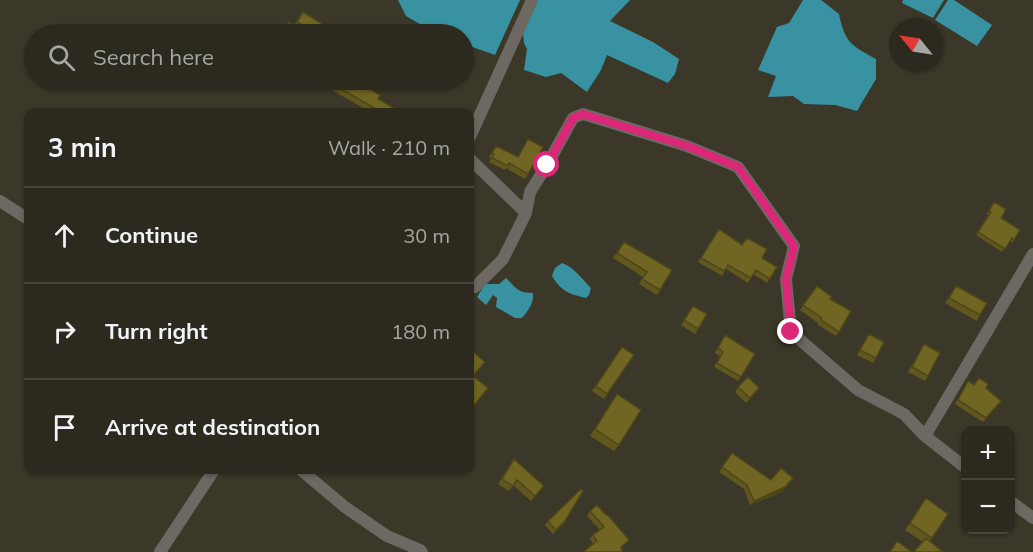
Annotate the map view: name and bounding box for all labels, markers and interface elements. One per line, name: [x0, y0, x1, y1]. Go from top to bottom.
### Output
north arrow: [889, 18, 943, 72]
search box: [24, 24, 474, 90]
icon: search: [45, 41, 78, 74]
text: Search here: [93, 43, 214, 71]
text: 3 min: [48, 131, 117, 164]
text: Walk · 210 m: [328, 135, 450, 160]
route start: [533, 151, 559, 177]
icon: ahead: [48, 219, 81, 252]
text: Continue: [105, 221, 198, 249]
text: 30 m: [403, 223, 450, 248]
icon: right: [48, 315, 81, 348]
text: Turn right: [105, 317, 208, 345]
route end: [777, 318, 803, 344]
text: 180 m: [391, 319, 450, 344]
icon: arrive: [48, 411, 81, 444]
text: Arrive at destination: [105, 413, 320, 441]
map controls: [961, 426, 1015, 534]
button: +: [961, 426, 1015, 480]
button: −: [961, 480, 1015, 534]

